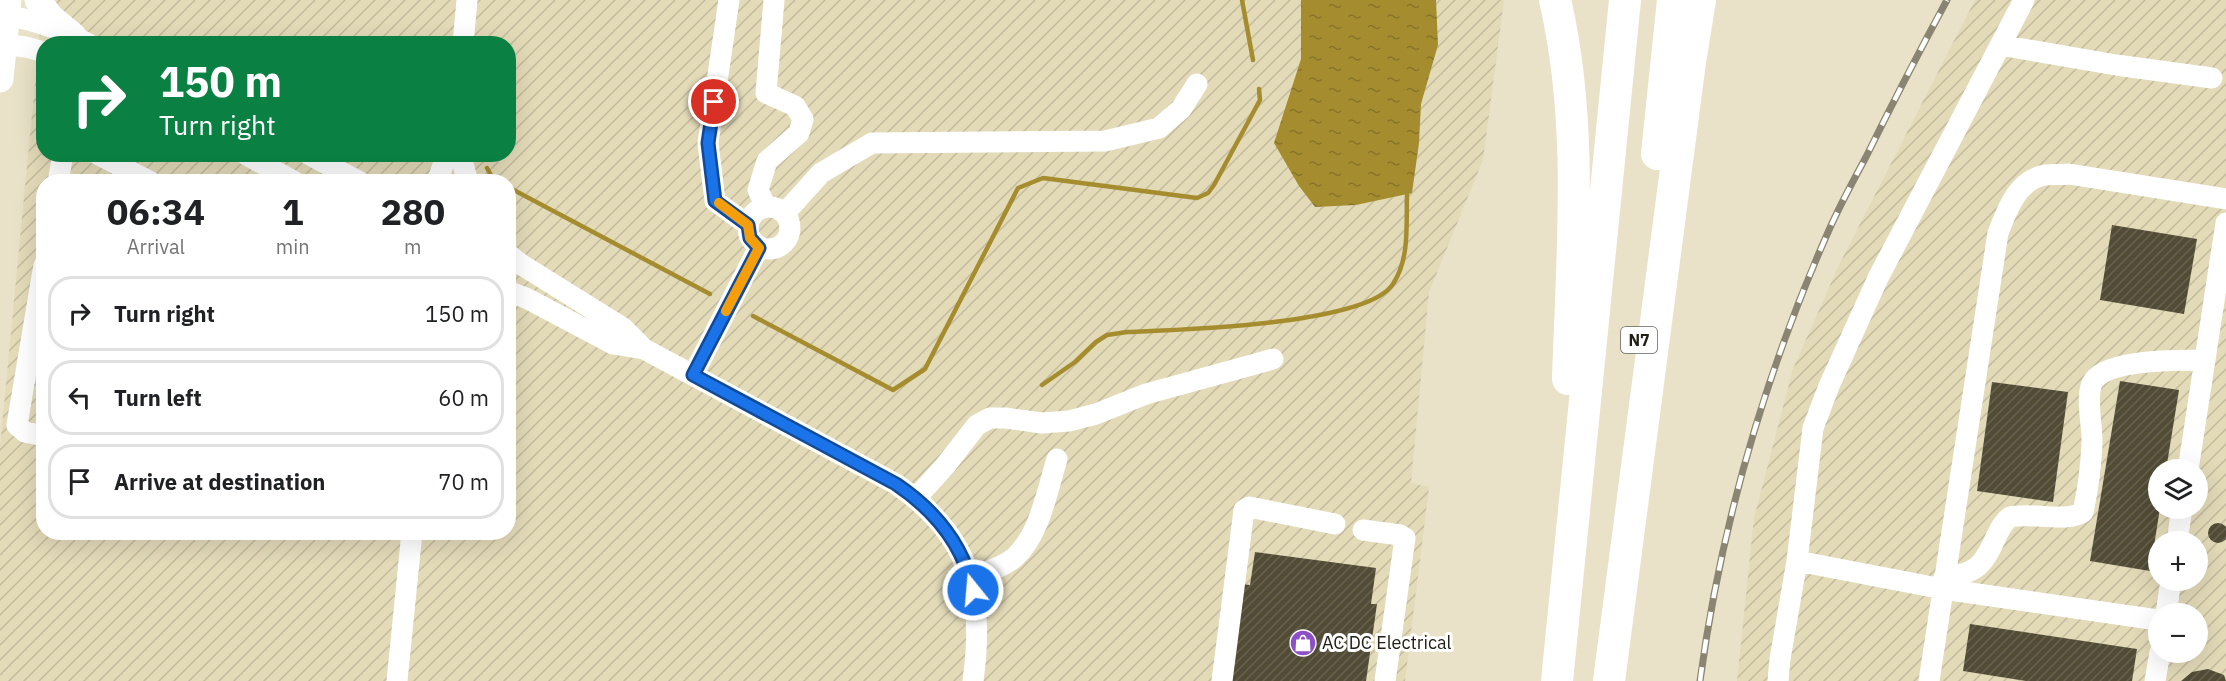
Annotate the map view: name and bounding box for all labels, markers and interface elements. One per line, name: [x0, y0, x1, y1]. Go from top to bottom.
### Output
text: 150 m: [159, 54, 282, 109]
icon: right: [60, 60, 138, 138]
pin: [688, 76, 739, 127]
icon: arrive: [697, 85, 730, 118]
text: Turn right: [159, 107, 276, 142]
text: 06:34: [107, 188, 205, 235]
text: 1: [282, 188, 304, 235]
text: 280: [380, 188, 445, 235]
text: Arrival: [127, 233, 185, 260]
text: min: [276, 233, 310, 260]
text: m: [404, 233, 422, 260]
icon: right: [63, 297, 96, 330]
text: Turn right: [114, 299, 215, 328]
text: 150 m: [425, 299, 489, 328]
road number: N7: [1621, 327, 1657, 353]
icon: left: [63, 381, 96, 414]
text: Turn left: [114, 383, 202, 412]
text: 60 m: [438, 383, 489, 412]
map controls: [2148, 459, 2208, 663]
button: layers: [2148, 459, 2208, 519]
icon: arrive: [63, 465, 96, 498]
text: Arrive at destination: [114, 467, 325, 496]
text: 70 m: [438, 467, 489, 496]
button: +: [2148, 531, 2208, 591]
position arrow: [941, 558, 1005, 622]
button: −: [2148, 603, 2208, 663]
shop icon: AC DC Electrical: [1288, 628, 1318, 658]
place label: AC DC Electrical: [1322, 631, 1452, 654]

